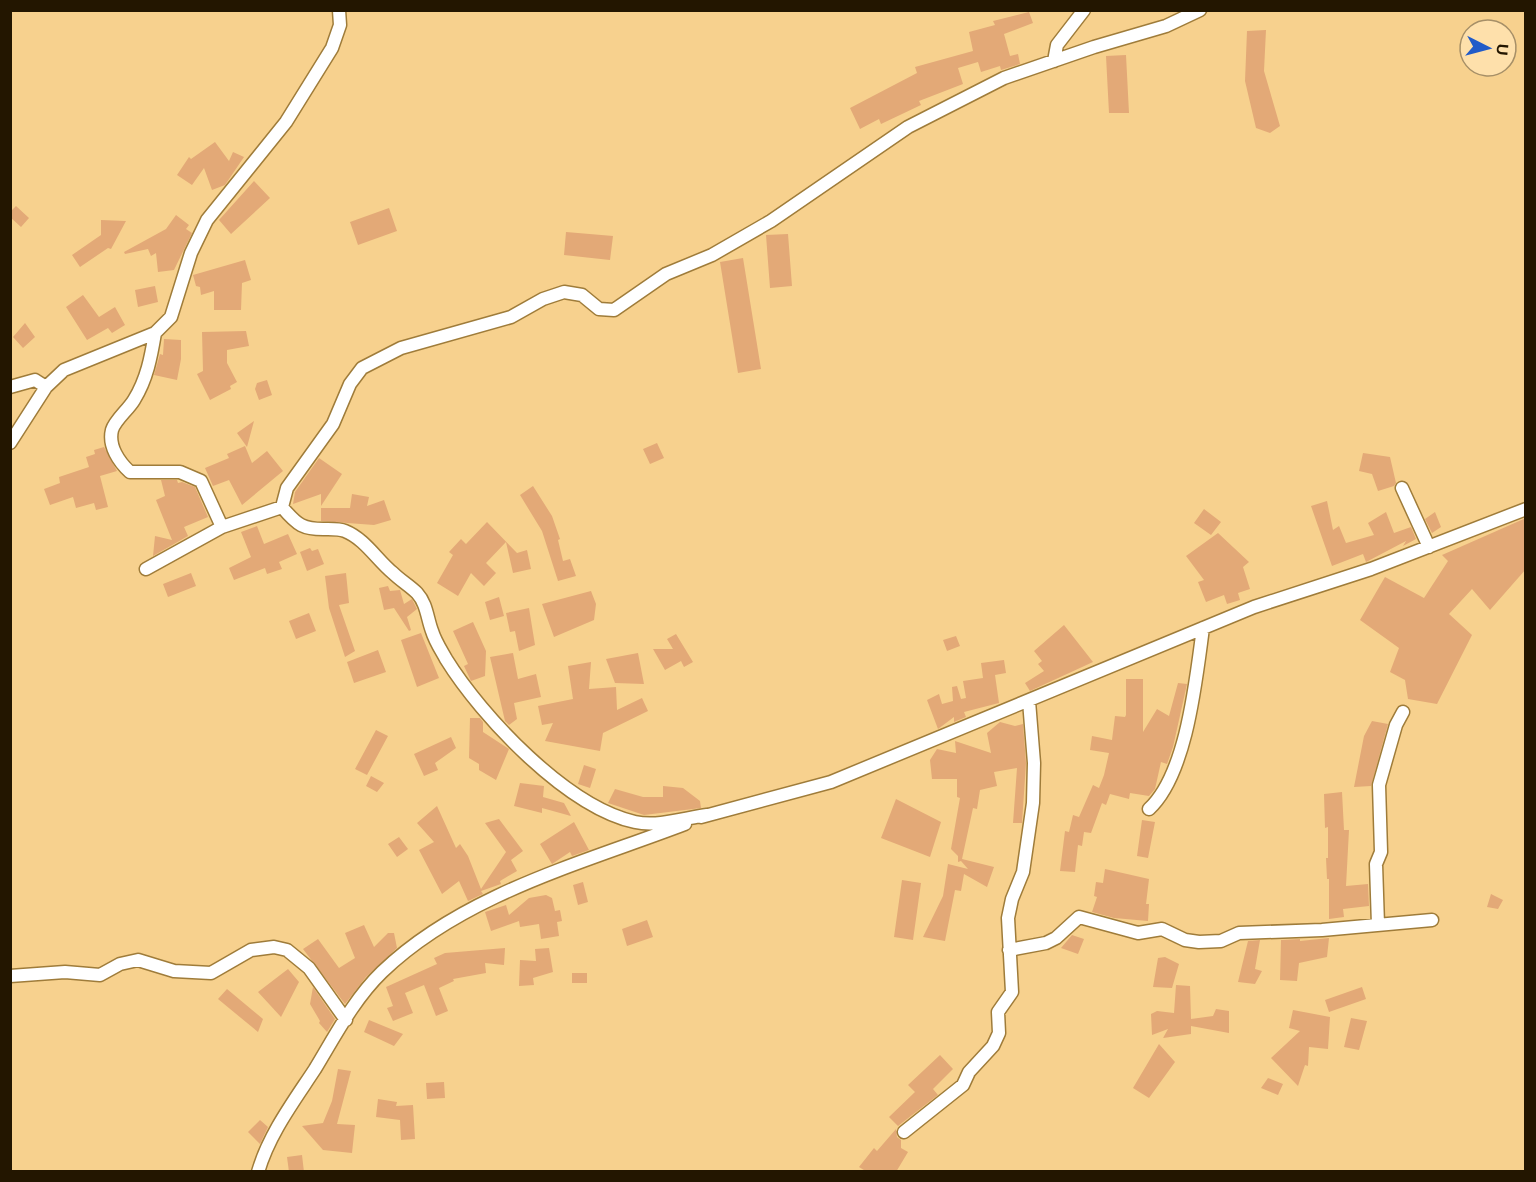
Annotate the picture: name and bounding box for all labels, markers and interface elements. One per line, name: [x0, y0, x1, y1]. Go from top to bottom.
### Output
north arrow: [1458, 18, 1518, 78]
text: U: [1493, 43, 1511, 56]

